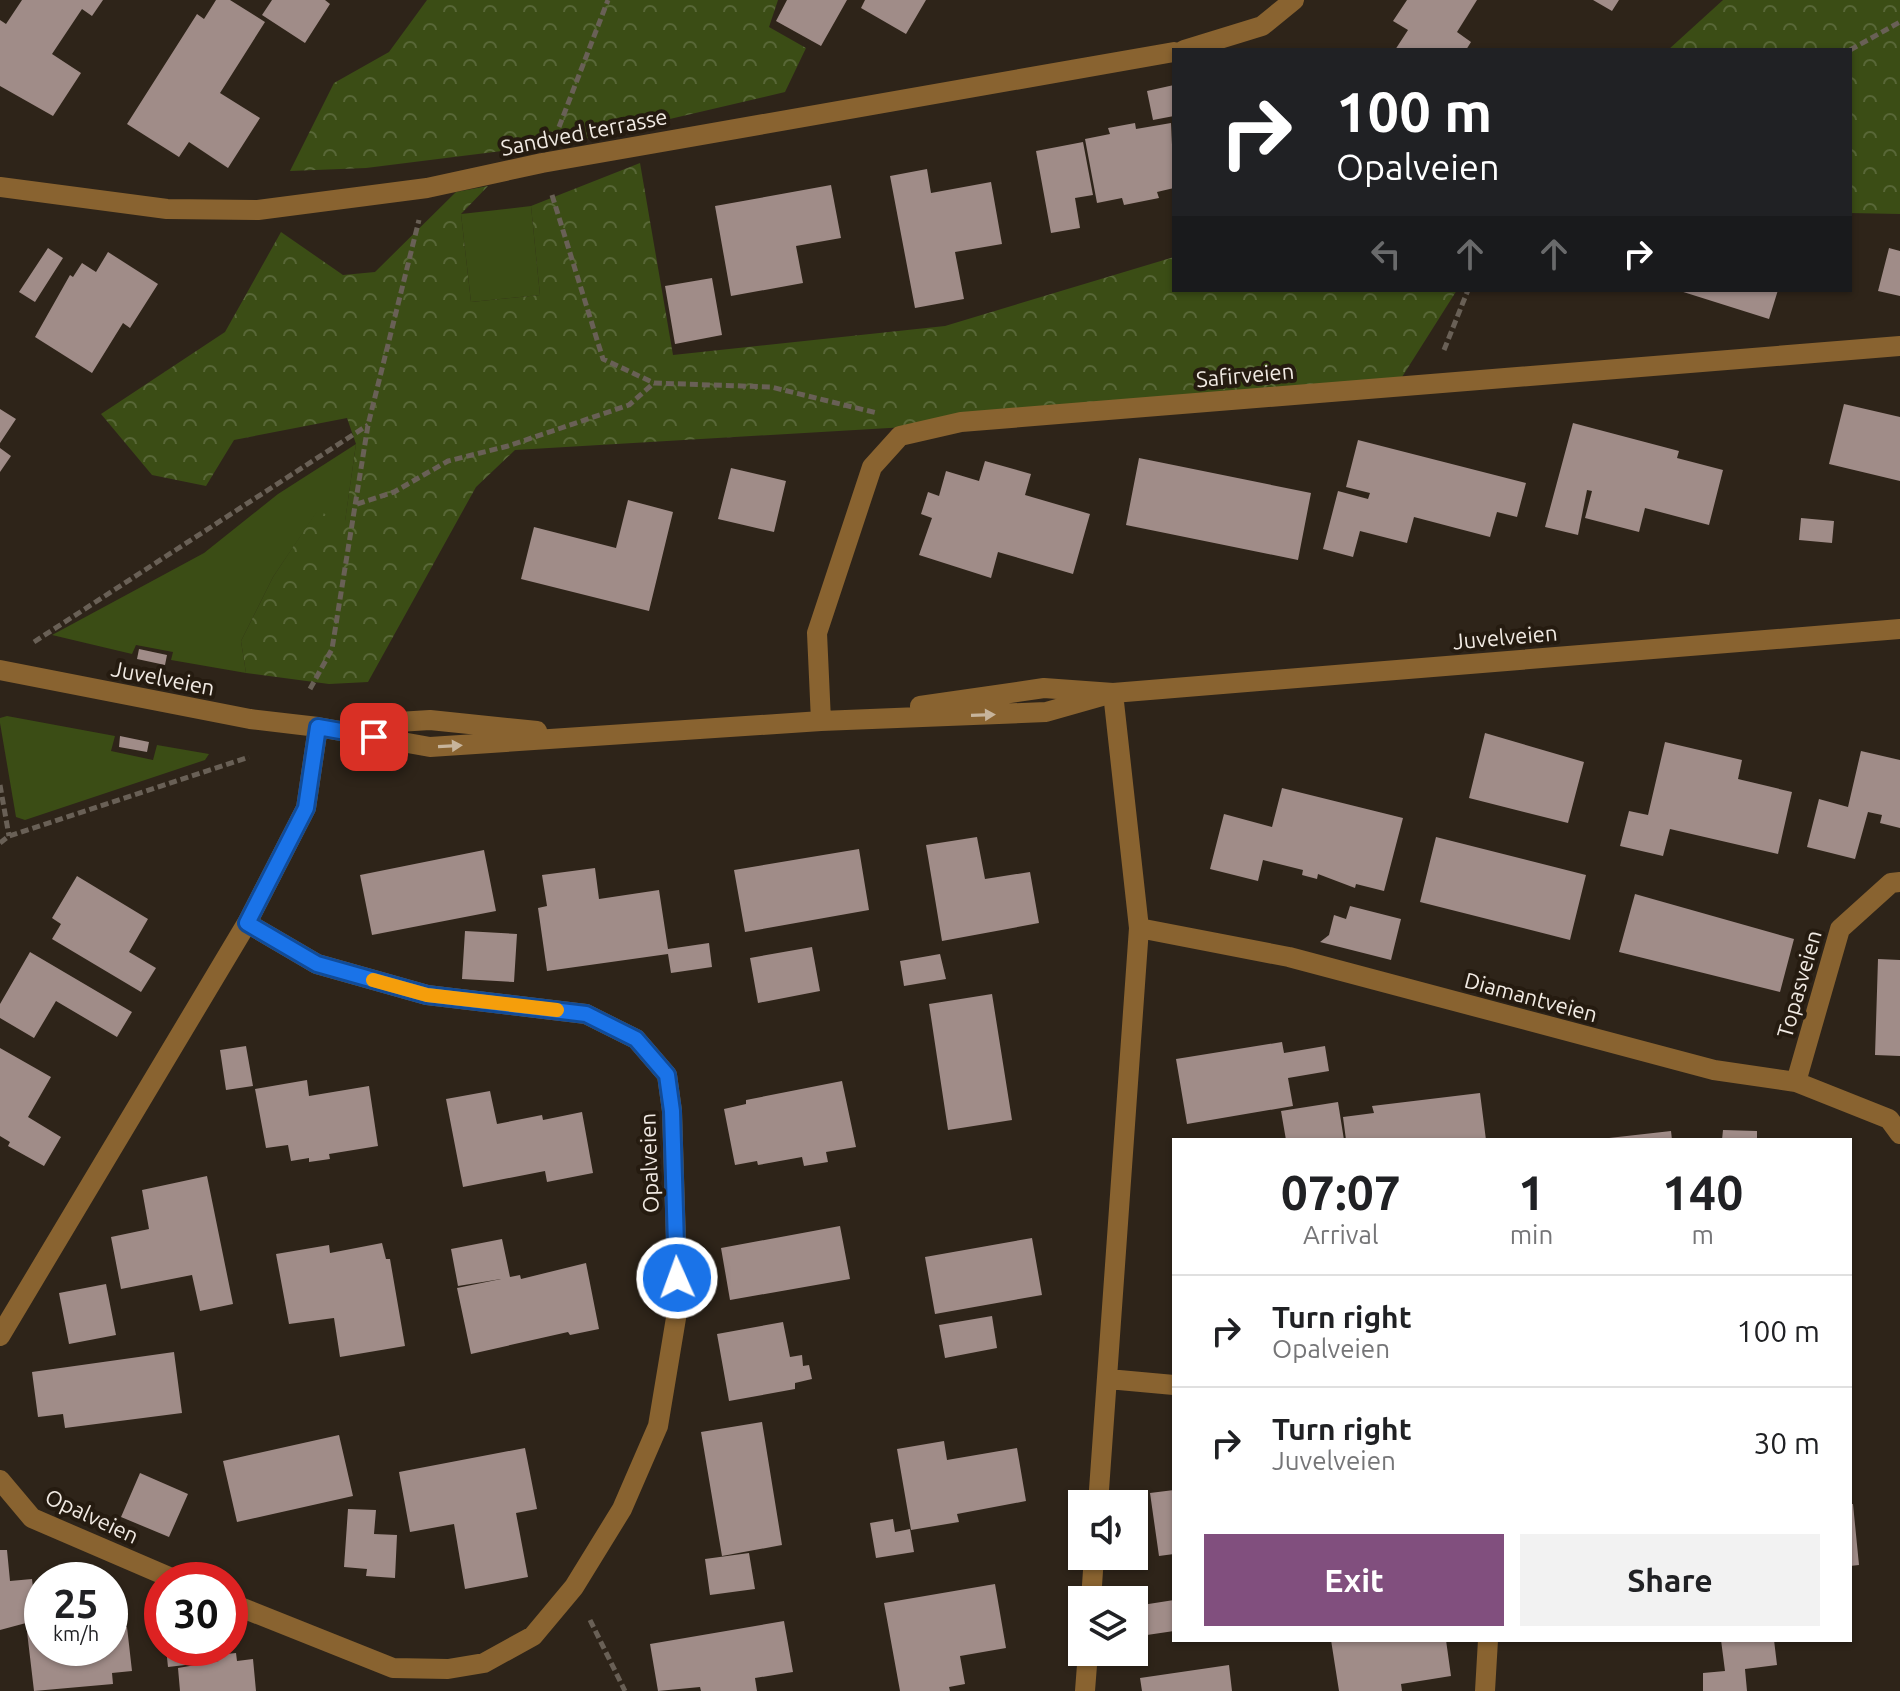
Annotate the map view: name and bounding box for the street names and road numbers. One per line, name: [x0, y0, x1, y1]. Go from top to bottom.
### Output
street label: Sandved terrasse: [499, 103, 669, 160]
street label: Safirveien: [1195, 358, 1295, 391]
street label: Juvelveien: [1452, 619, 1558, 654]
street label: Juvelveien: [109, 655, 217, 700]
street label: Topasveien: [1771, 927, 1826, 1040]
street label: Diamantveien: [1462, 967, 1600, 1026]
street label: Opalveien: [634, 1113, 663, 1213]
street label: Opalveien: [42, 1483, 143, 1548]

